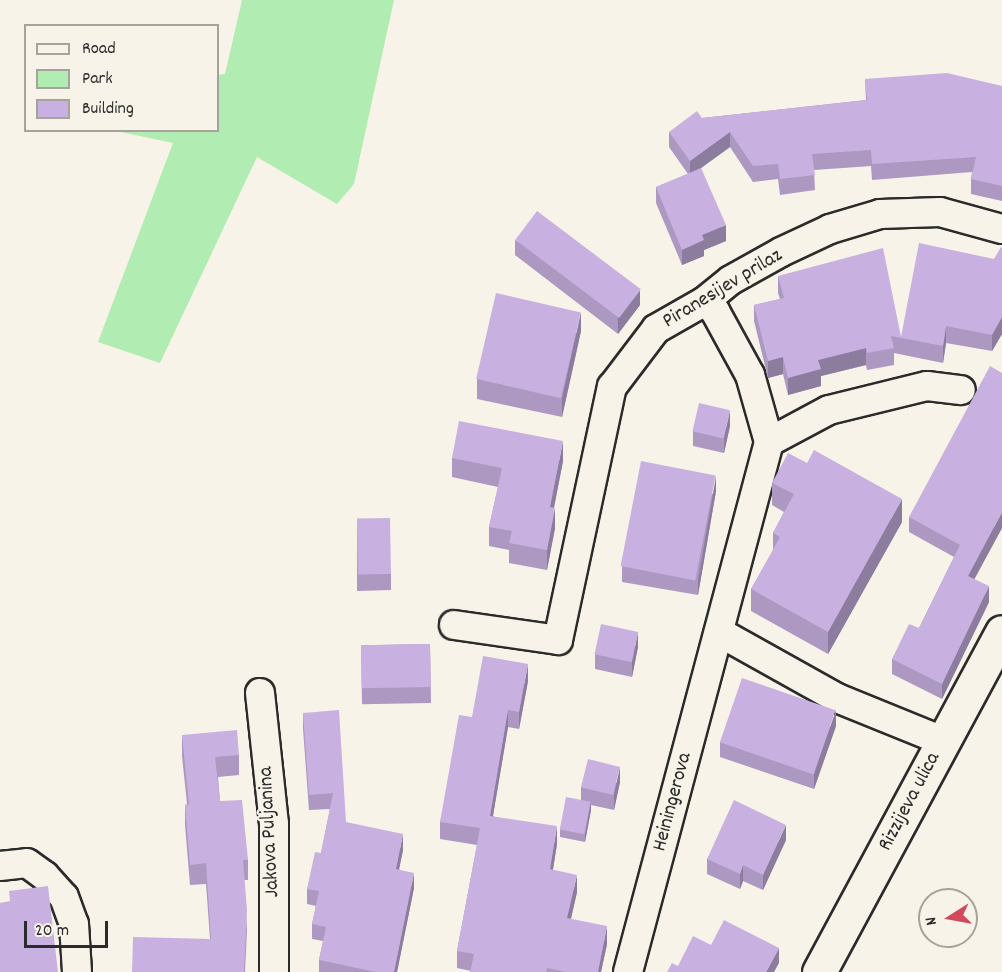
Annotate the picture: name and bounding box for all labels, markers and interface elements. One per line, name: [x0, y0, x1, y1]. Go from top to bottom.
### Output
legend: [24, 24, 219, 132]
text: Road: [82, 37, 116, 62]
text: Park: [82, 67, 113, 92]
text: Building: [82, 97, 134, 122]
street label: Piranesijev prilaz: [659, 243, 787, 335]
street label: Rizzijeva ulica: [873, 748, 947, 856]
street label: Heiningerova: [648, 750, 698, 854]
street label: Jakova Puljanina: [254, 766, 286, 898]
north arrow: [918, 888, 978, 948]
scale bar: [27, 909, 111, 947]
text: N: [920, 915, 944, 927]
text: 20 m: [35, 919, 69, 944]

